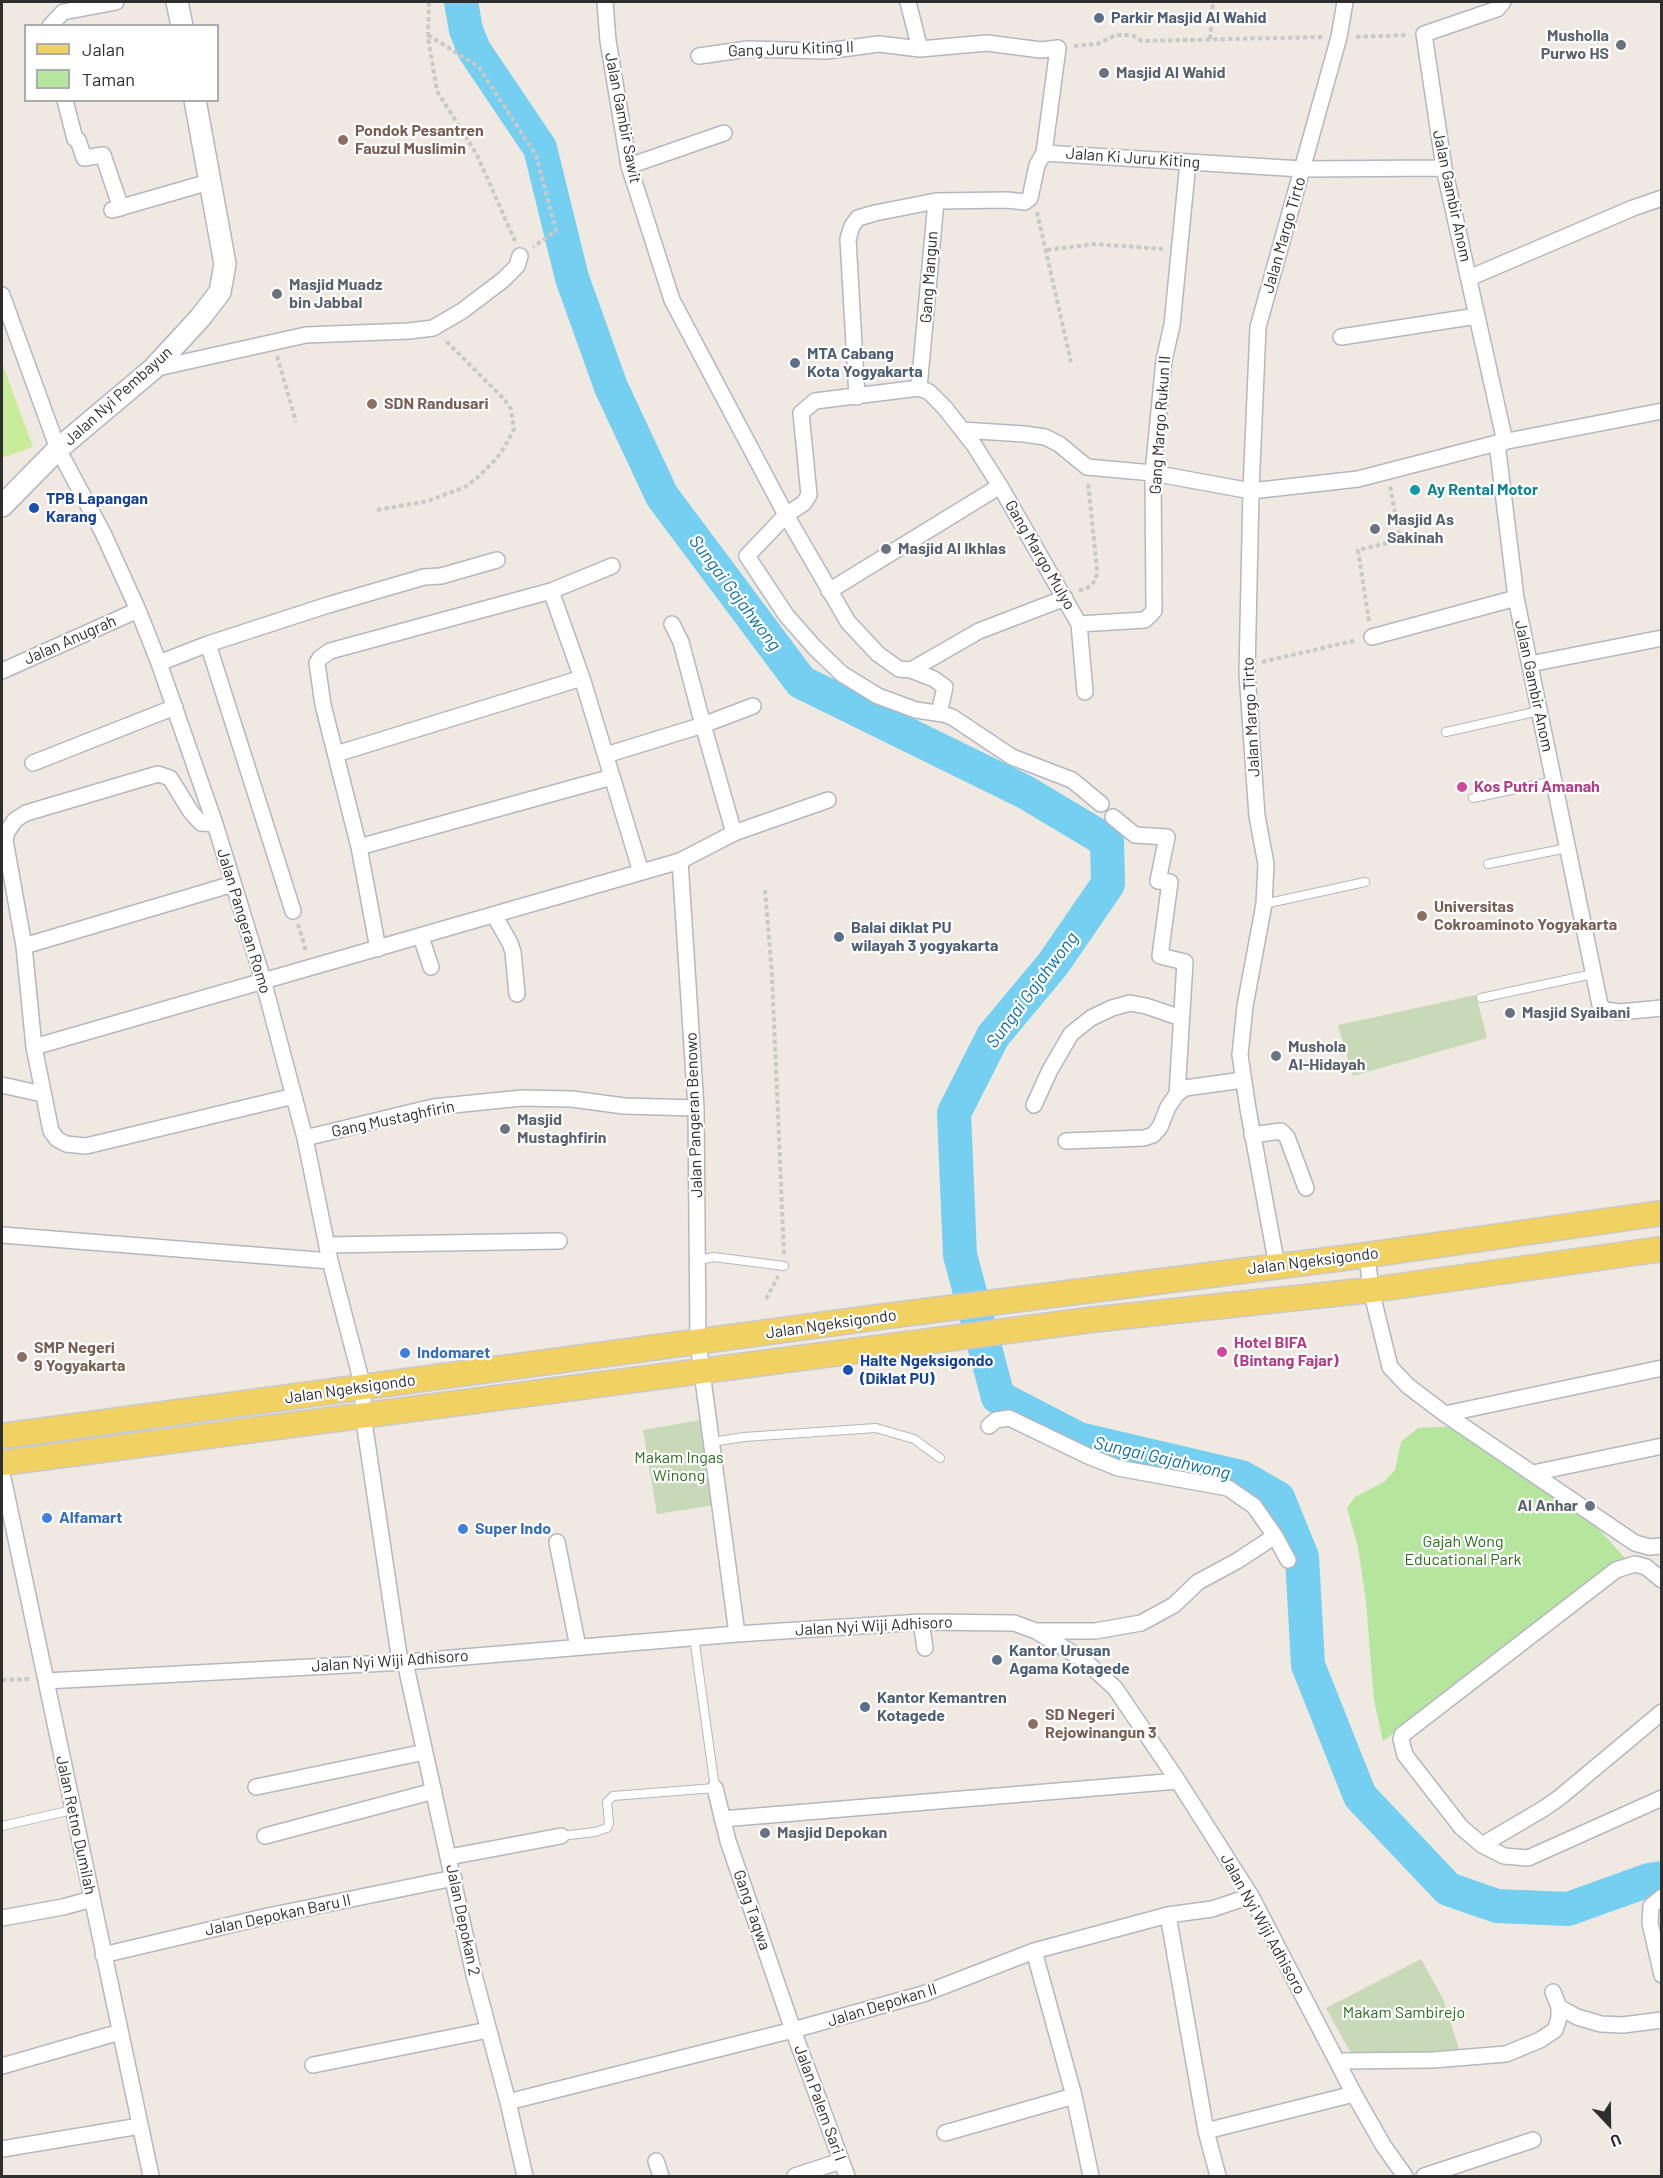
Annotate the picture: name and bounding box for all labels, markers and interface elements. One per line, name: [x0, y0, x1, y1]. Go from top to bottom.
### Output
place label: Parkir Masjid Al Wahid: [1111, 8, 1267, 28]
marker: Parkir Masjid Al Wahid: [1092, 11, 1106, 25]
legend: [24, 24, 219, 102]
place label: Musholla Purwo HS: [1541, 26, 1609, 64]
street label: Gang Juru Kiting II: [728, 37, 854, 61]
text: Jalan: [82, 38, 125, 60]
marker: Musholla Purwo HS: [1614, 38, 1628, 52]
street label: Jalan Gambir Sawit: [601, 51, 645, 185]
place label: Masjid Al Wahid: [1116, 63, 1226, 83]
marker: Masjid Al Wahid: [1097, 66, 1111, 80]
text: Taman: [82, 68, 135, 90]
place label: Pondok Pesantren Fauzul Muslimin: [355, 121, 484, 159]
street label: Jalan Gambir Anom: [1429, 128, 1475, 264]
marker: Pondok Pesantren Fauzul Muslimin: [336, 133, 350, 147]
street label: Jalan Ki Juru Kiting: [1065, 144, 1201, 172]
street label: Jalan Margo Tirto: [1258, 175, 1310, 295]
street label: Gang Mangun: [916, 230, 942, 324]
place label: Masjid Muadz bin Jabbal: [289, 275, 382, 313]
marker: Masjid Muadz bin Jabbal: [270, 287, 284, 301]
street label: Jalan Nyi Pembayun: [60, 342, 176, 450]
place label: MTA Cabang Kota Yogyakarta: [807, 344, 923, 382]
street label: Gang Margo Rukun II: [1146, 355, 1174, 495]
marker: MTA Cabang Kota Yogyakarta: [788, 356, 802, 370]
place label: SDN Randusari: [384, 394, 489, 414]
marker: SDN Randusari: [365, 397, 379, 411]
place label: Ay Rental Motor: [1427, 480, 1538, 500]
marker: Ay Rental Motor: [1408, 483, 1422, 497]
place label: TPB Lapangan Karang: [46, 489, 148, 527]
street label: Gang Margo Mulyo: [1001, 497, 1079, 613]
marker: TPB Lapangan Karang: [27, 501, 41, 515]
place label: Masjid As Sakinah: [1387, 510, 1454, 548]
marker: Masjid As Sakinah: [1368, 522, 1382, 536]
water label: Sungai Gajahwong: [684, 531, 786, 655]
place label: Masjid Al Ikhlas: [898, 539, 1006, 559]
marker: Masjid Al Ikhlas: [879, 542, 893, 556]
street label: Jalan Anugrah: [21, 611, 119, 669]
street label: Jalan Gambir Anom: [1511, 618, 1557, 754]
street label: Jalan Margo Tirto: [1238, 657, 1264, 777]
place label: Kos Putri Amanah: [1474, 777, 1600, 797]
marker: Kos Putri Amanah: [1455, 780, 1469, 794]
street label: Jalan Pangeran Romo: [213, 846, 275, 996]
place label: Universitas Cokroaminoto Yogyakarta: [1434, 897, 1617, 935]
marker: Universitas Cokroaminoto Yogyakarta: [1415, 909, 1429, 923]
place label: Balai diklat PU wilayah 3 yogyakarta: [851, 918, 998, 956]
water label: Sungai Gajahwong: [981, 928, 1083, 1052]
marker: Balai diklat PU wilayah 3 yogyakarta: [832, 930, 846, 944]
place label: Masjid Syaibani: [1522, 1003, 1630, 1023]
marker: Masjid Syaibani: [1503, 1006, 1517, 1020]
street label: Jalan Pangeran Benowo: [682, 1032, 706, 1198]
place label: Mushola Al-Hidayah: [1288, 1037, 1365, 1075]
marker: Mushola Al-Hidayah: [1269, 1049, 1283, 1063]
street label: Gang Mustaghfirin: [330, 1097, 456, 1141]
place label: Masjid Mustaghfirin: [517, 1110, 607, 1148]
marker: Masjid Mustaghfirin: [498, 1122, 512, 1136]
street label: Jalan Ngeksigondo: [1246, 1243, 1380, 1279]
street label: Jalan Ngeksigondo: [764, 1305, 898, 1343]
place label: Hotel BIFA (Bintang Fajar): [1234, 1333, 1338, 1371]
place label: SMP Negeri 9 Yogyakarta: [34, 1338, 126, 1376]
place label: Indomaret: [417, 1343, 490, 1363]
marker: Hotel BIFA (Bintang Fajar): [1215, 1345, 1229, 1359]
marker: Indomaret: [398, 1346, 412, 1360]
marker: SMP Negeri 9 Yogyakarta: [15, 1350, 29, 1364]
place label: Halte Ngeksigondo (Diklat PU): [860, 1351, 994, 1389]
marker: Halte Ngeksigondo (Diklat PU): [841, 1363, 855, 1377]
street label: Jalan Ngeksigondo: [283, 1370, 417, 1408]
water label: Sungai Gajahwong: [1092, 1432, 1232, 1484]
park label: Makam Ingas Winong: [634, 1448, 724, 1486]
place label: Al Anhar: [1517, 1496, 1578, 1516]
marker: Al Anhar: [1583, 1499, 1597, 1513]
place label: Alfamart: [59, 1508, 122, 1528]
marker: Alfamart: [40, 1511, 54, 1525]
place label: Super Indo: [475, 1519, 551, 1539]
marker: Super Indo: [456, 1522, 470, 1536]
park label: Gajah Wong Educational Park: [1404, 1532, 1522, 1570]
street label: Jalan Nyi Wiji Adhisoro: [795, 1612, 953, 1640]
place label: Kantor Urusan Agama Kotagede: [1009, 1641, 1130, 1679]
street label: Jalan Nyi Wiji Adhisoro: [311, 1646, 469, 1676]
marker: Kantor Urusan Agama Kotagede: [990, 1653, 1004, 1667]
place label: Kantor Kemantren Kotagede: [877, 1688, 1007, 1726]
marker: Kantor Kemantren Kotagede: [858, 1700, 872, 1714]
place label: SD Negeri Rejowinangun 3: [1045, 1705, 1157, 1743]
marker: SD Negeri Rejowinangun 3: [1026, 1717, 1040, 1731]
street label: Jalan Retno Dumilah: [52, 1754, 100, 1896]
place label: Masjid Depokan: [777, 1823, 887, 1843]
marker: Masjid Depokan: [758, 1826, 772, 1840]
street label: Jalan Nyi Wiji Adhisoro: [1216, 1850, 1310, 1998]
street label: Jalan Depokan 2: [442, 1863, 484, 1977]
street label: Gang Taqwa: [729, 1867, 775, 1953]
street label: Jalan Depokan Baru II: [203, 1890, 353, 1940]
street label: Jalan Depokan II: [825, 1979, 939, 2031]
park label: Makam Sambirejo: [1343, 2003, 1465, 2023]
street label: Jalan Palem Sari I: [790, 2042, 850, 2164]
north arrow: [1579, 2094, 1639, 2154]
text: U: [1608, 2130, 1624, 2152]

